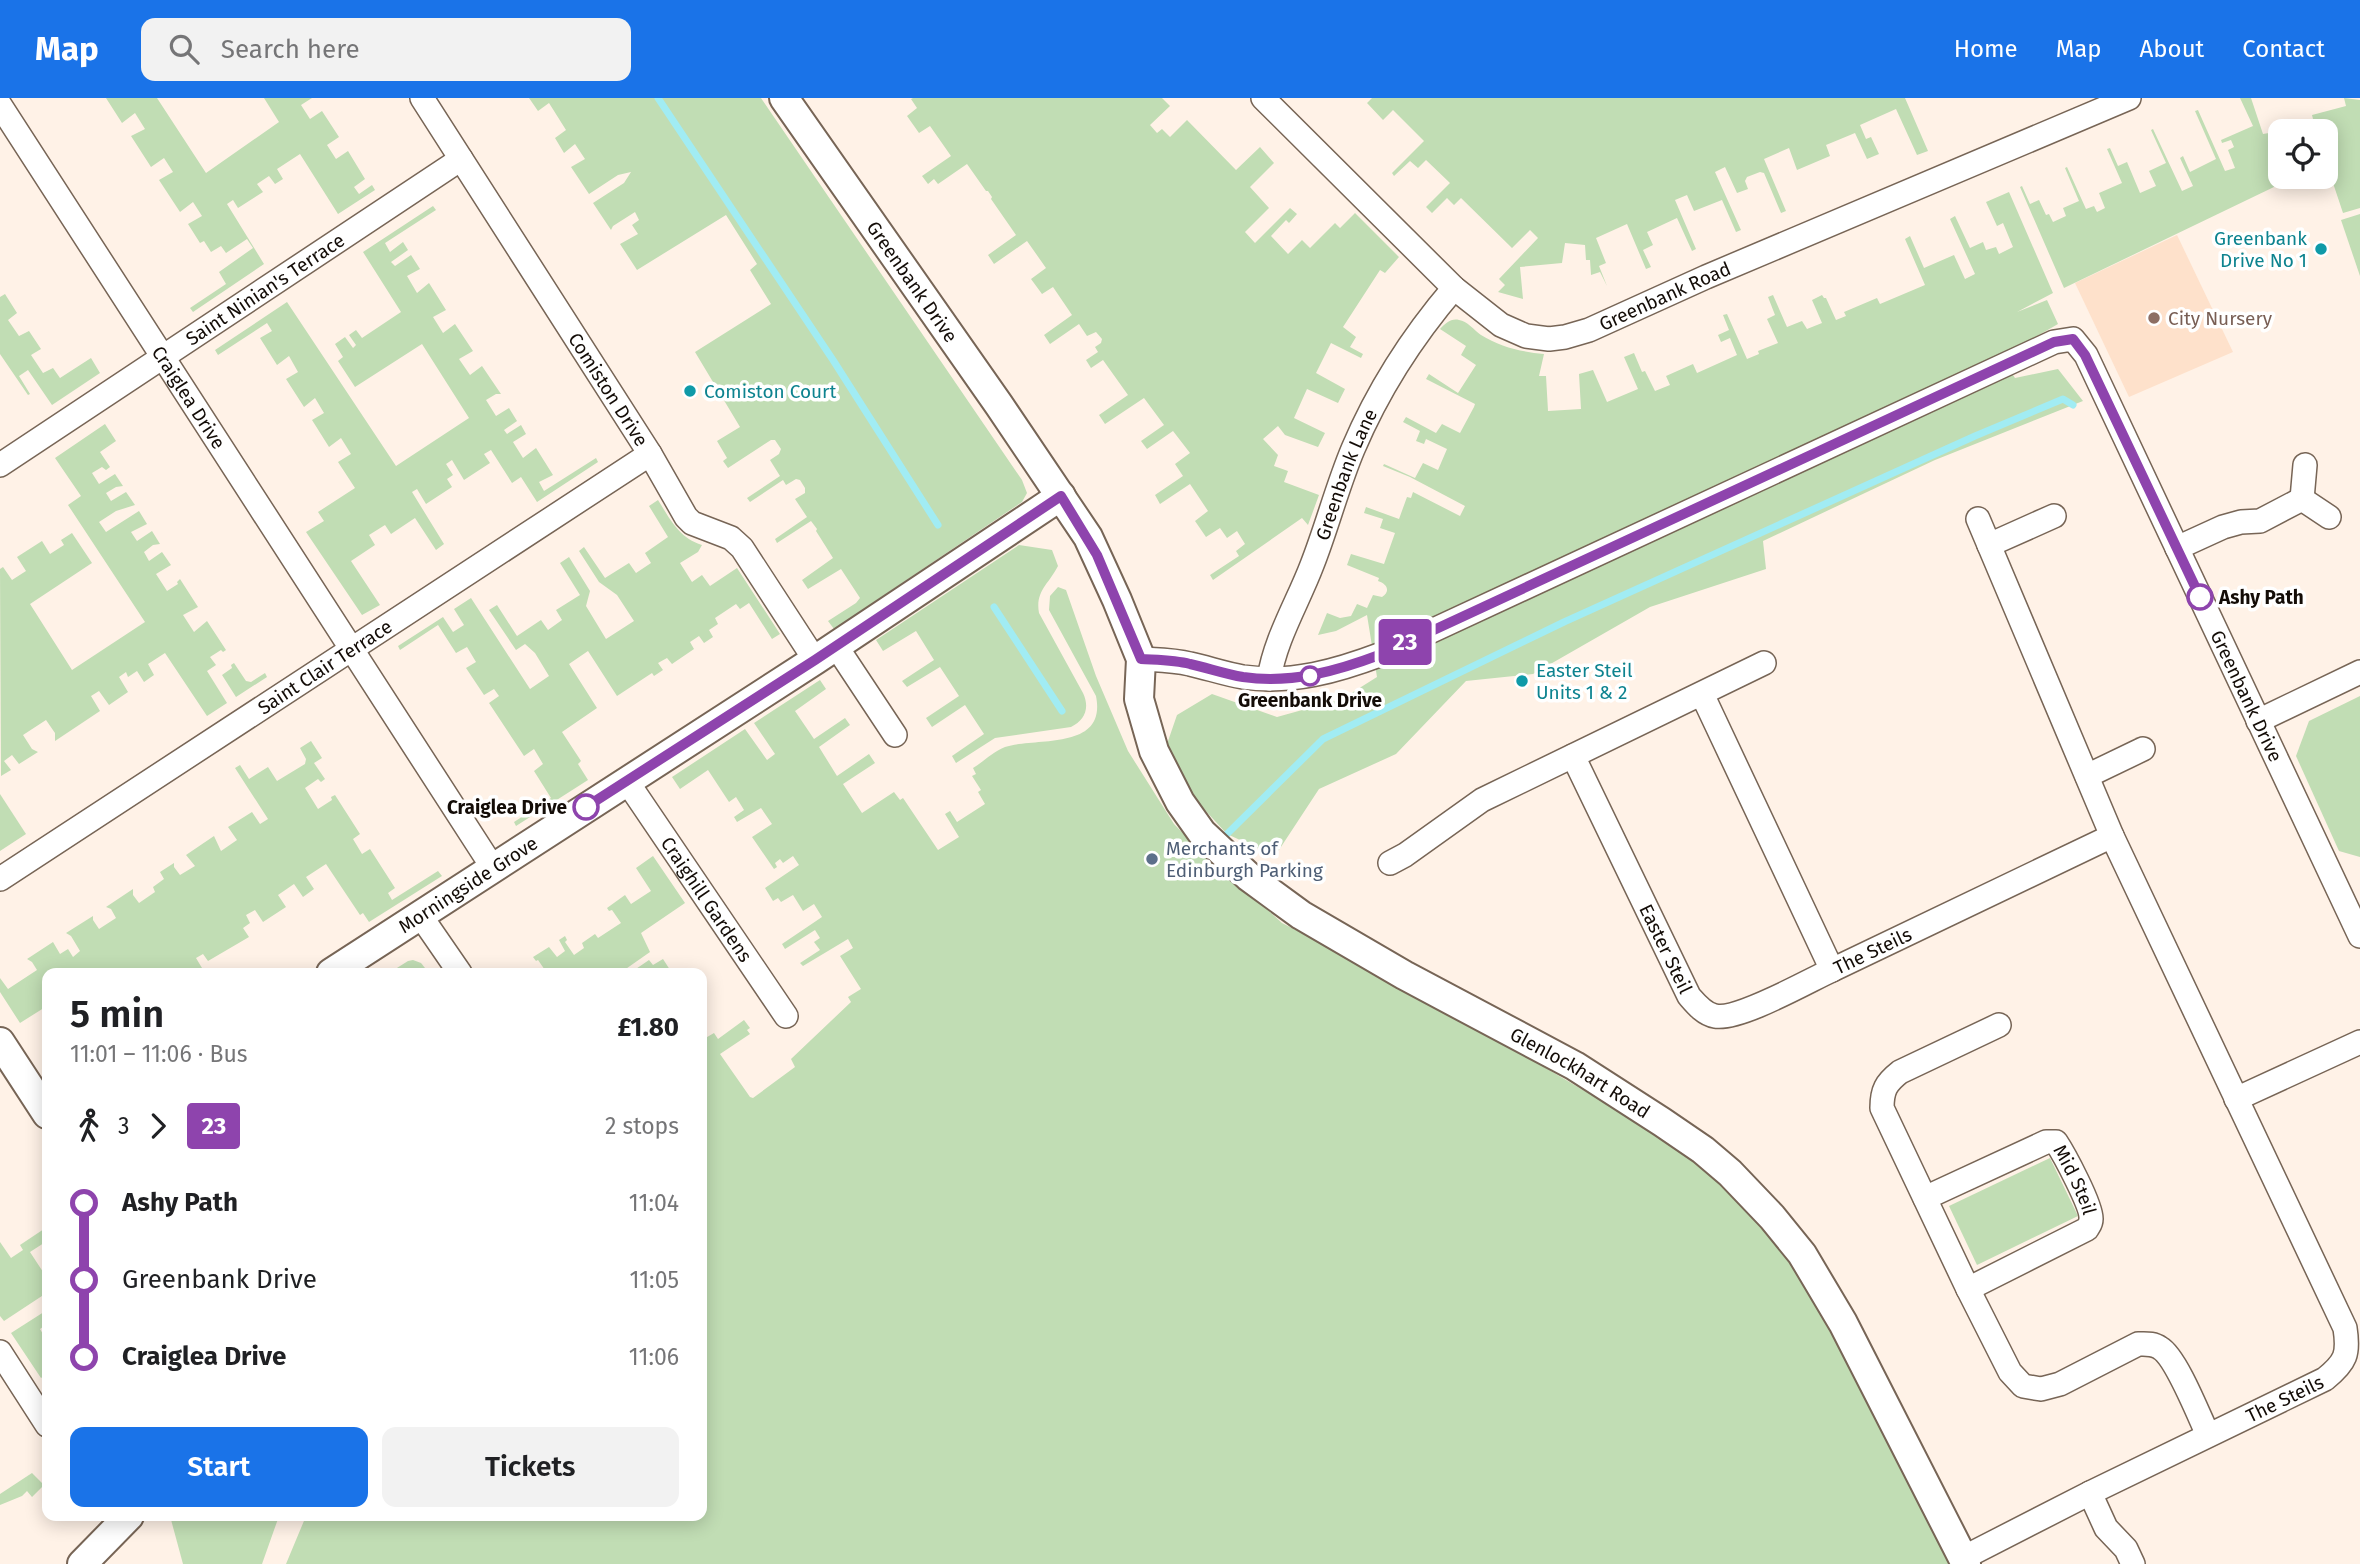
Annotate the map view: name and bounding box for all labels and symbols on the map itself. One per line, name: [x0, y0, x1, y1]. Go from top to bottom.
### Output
street label: Greenbank Drive: [862, 216, 963, 346]
place label: Greenbank Drive No 1: [2214, 227, 2307, 272]
street label: Saint Ninian's Terrace: [181, 228, 349, 350]
marker: Greenbank Drive No 1: [2313, 241, 2329, 257]
street label: Greenbank Road: [1595, 256, 1734, 335]
place label: City Nursery: [2168, 307, 2273, 330]
marker: City Nursery: [2146, 310, 2162, 326]
street label: Comiston Drive: [564, 328, 653, 450]
street label: Craiglea Drive: [147, 341, 231, 453]
place label: Comiston Court: [704, 380, 836, 403]
marker: Comiston Court: [682, 383, 698, 399]
street label: Greenbank Lane: [1311, 405, 1382, 543]
marker: Ashy Path: [2187, 584, 2213, 610]
place label: Ashy Path: [2218, 586, 2304, 609]
street label: Saint Clair Terrace: [253, 614, 396, 719]
line badge: 23: [1374, 619, 1436, 665]
street label: Greenbank Drive: [2206, 626, 2288, 765]
place label: Easter Steil Units 1 & 2: [1536, 659, 1633, 704]
marker: Greenbank Drive: [1300, 666, 1320, 686]
marker: Easter Steil Units 1 & 2: [1514, 673, 1530, 689]
place label: Greenbank Drive: [1238, 689, 1382, 712]
marker: Craiglea Drive: [573, 794, 599, 820]
place label: Craiglea Drive: [447, 796, 567, 819]
street label: Morningside Grove: [394, 831, 542, 938]
street label: Craighill Gardens: [656, 832, 757, 966]
place label: Merchants of Edinburgh Parking: [1166, 837, 1323, 882]
marker: Merchants of Edinburgh Parking: [1144, 851, 1160, 867]
street label: Easter Steil: [1635, 900, 1698, 998]
street label: The Steils: [1830, 922, 1915, 979]
street label: Glenlockhart Road: [1506, 1022, 1655, 1123]
street label: Mid Steil: [2049, 1140, 2102, 1218]
street label: The Steils: [2242, 1370, 2327, 1427]

